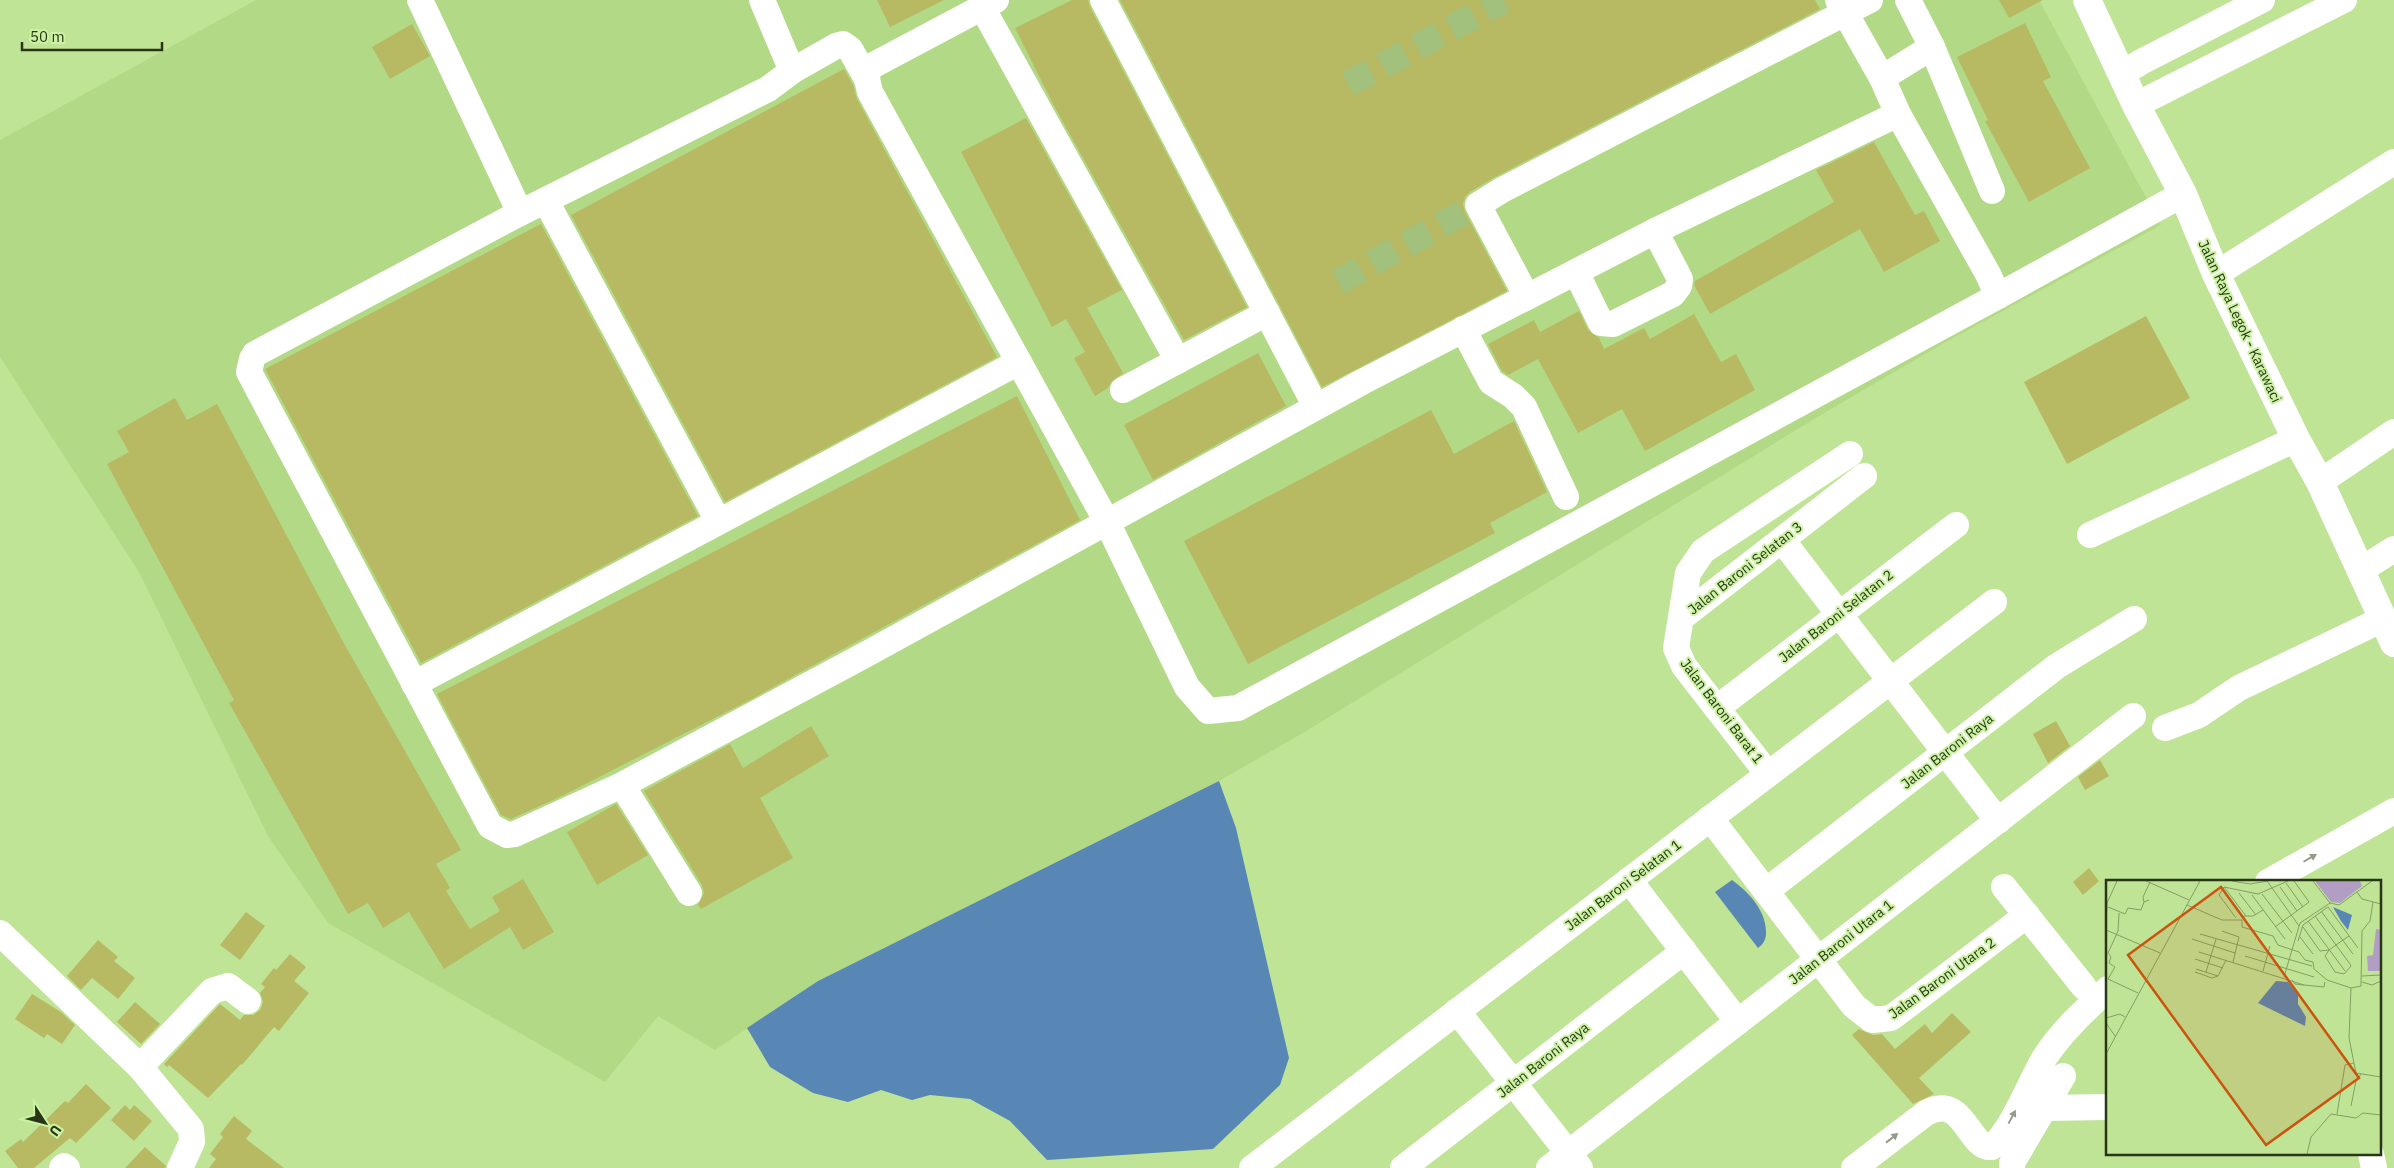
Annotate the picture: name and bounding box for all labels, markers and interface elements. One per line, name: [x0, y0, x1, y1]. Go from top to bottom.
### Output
scale bar: [22, 20, 162, 52]
text: 50 m: [30, 27, 65, 46]
street label: Jalan Raya Legok - Karawaci: [2194, 237, 2286, 405]
street label: Jalan Baroni Selatan 3: [1684, 518, 1806, 618]
street label: Jalan Baroni Selatan 2: [1775, 566, 1897, 666]
street label: Jalan Baroni Barat 1: [1677, 655, 1767, 767]
street label: Jalan Baroni Raya: [1897, 709, 1997, 793]
street label: Jalan Baroni Selatan 1: [1561, 836, 1685, 934]
one-way arrow: [2304, 853, 2317, 862]
inset map: [2106, 880, 2382, 1156]
street label: Jalan Baroni Utara 1: [1785, 896, 1897, 988]
street label: Jalan Baroni Utara 2: [1885, 933, 1999, 1023]
street label: Jalan Baroni Raya: [1493, 1018, 1593, 1102]
north arrow: [20, 1098, 70, 1148]
one-way arrow: [2008, 1110, 2016, 1125]
text: U: [45, 1121, 66, 1140]
one-way arrow: [1885, 1133, 1898, 1144]

